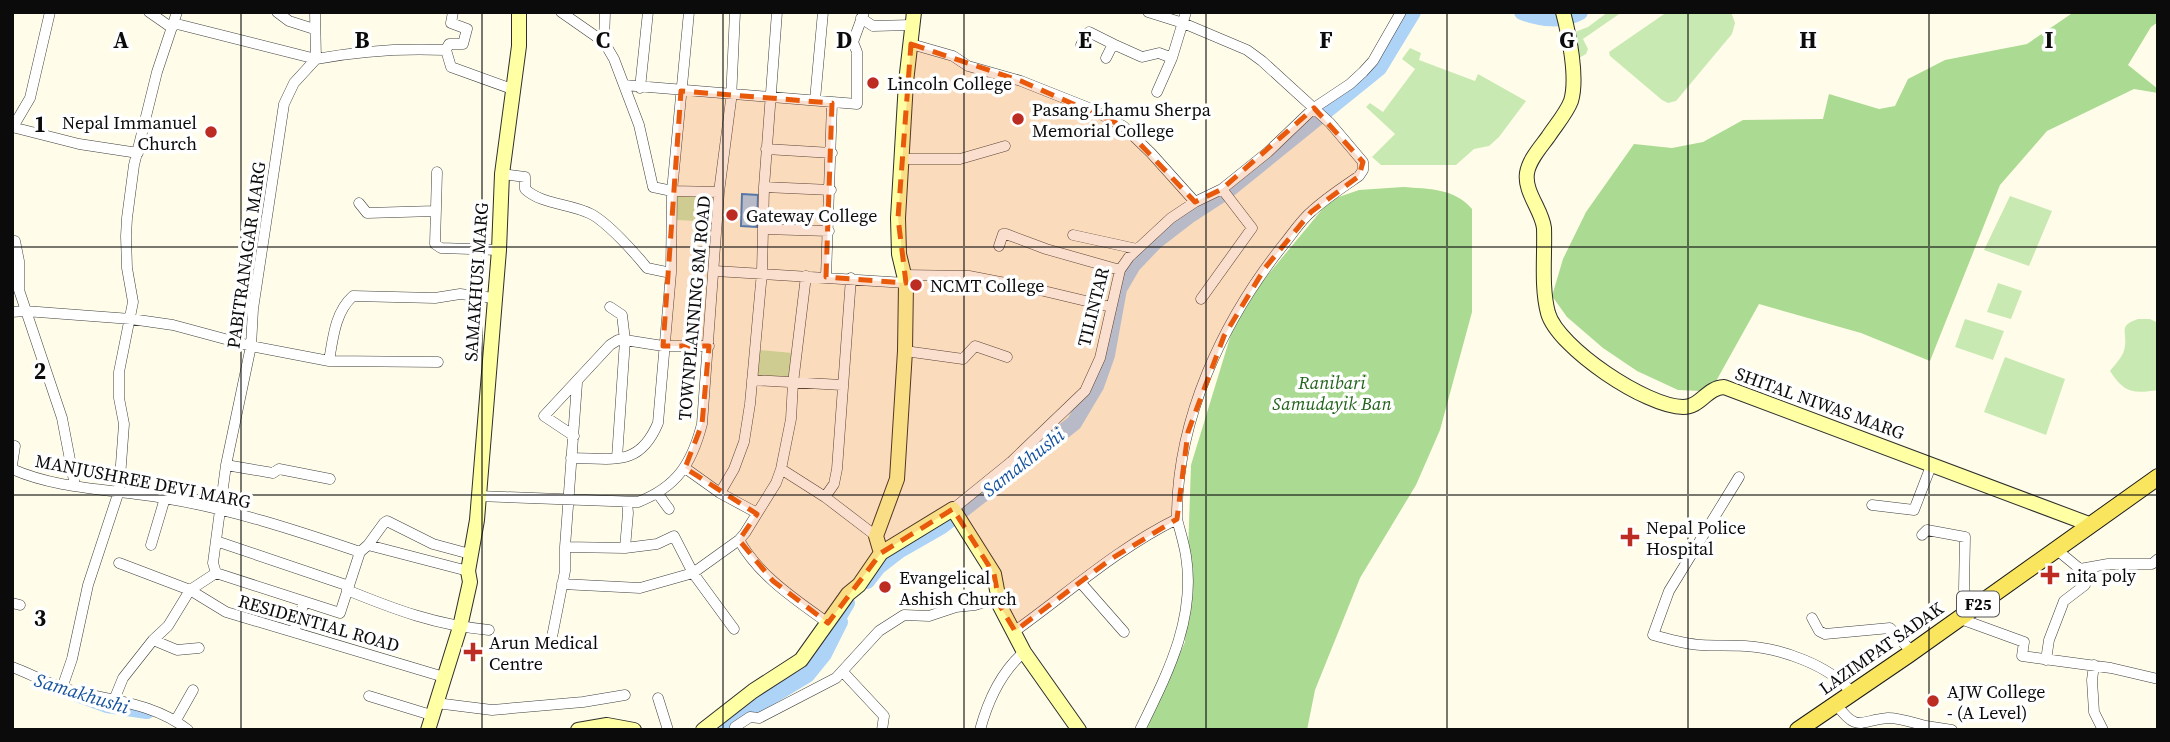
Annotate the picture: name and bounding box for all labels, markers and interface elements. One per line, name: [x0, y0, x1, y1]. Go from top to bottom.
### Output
text: A: [113, 24, 129, 56]
text: B: [355, 24, 370, 56]
text: C: [596, 24, 610, 56]
text: D: [836, 24, 852, 56]
text: E: [1078, 24, 1092, 56]
text: F: [1319, 24, 1333, 56]
text: G: [1559, 24, 1575, 56]
text: H: [1799, 24, 1817, 56]
text: I: [2045, 24, 2054, 56]
place label: Lincoln College: [887, 71, 1012, 96]
marker: Lincoln College: [865, 75, 881, 91]
place label: Pasang Lhamu Sherpa Memorial College: [1032, 97, 1212, 143]
text: 1: [34, 108, 46, 140]
place label: Nepal Immanuel Church: [62, 110, 197, 156]
marker: Pasang Lhamu Sherpa Memorial College: [1010, 111, 1026, 127]
marker: Nepal Immanuel Church: [203, 124, 219, 140]
street label: PABITRANAGAR MARG: [221, 160, 271, 350]
street label: TOWNPLANNING 8M ROAD: [672, 195, 716, 421]
street label: SAMAKHUSI MARG: [458, 202, 494, 362]
place label: Gateway College: [746, 203, 877, 228]
marker: Gateway College: [724, 207, 740, 223]
street label: TILINTAR: [1071, 264, 1115, 349]
place label: NCMT College: [930, 273, 1044, 298]
marker: NCMT College: [908, 277, 924, 293]
text: 2: [34, 355, 46, 387]
street label: SHITAL NIWAS MARG: [1732, 361, 1908, 445]
park label: Ranibari Samudayik Ban: [1272, 370, 1392, 416]
water label: Samakhushi: [977, 422, 1070, 502]
street label: MANJUSHREE DEVI MARG: [33, 448, 253, 514]
place label: Nepal Police Hospital: [1646, 515, 1746, 561]
marker: Nepal Police Hospital: [1620, 527, 1640, 547]
place label: nita poly: [2066, 563, 2137, 588]
place label: Evangelical Ashish Church: [899, 565, 1017, 611]
marker: nita poly: [2040, 565, 2060, 585]
marker: Evangelical Ashish Church: [877, 579, 893, 595]
street label: RESIDENTIAL ROAD: [235, 588, 403, 658]
road number: F25: [1957, 592, 1999, 617]
street label: LAZIMPAT SADAK: [1814, 596, 1948, 700]
text: 3: [34, 602, 46, 634]
place label: Arun Medical Centre: [489, 630, 598, 676]
marker: Arun Medical Centre: [463, 642, 483, 662]
water label: Samakhushi: [32, 666, 133, 720]
place label: AJW College - (A Level): [1947, 679, 2046, 725]
marker: AJW College - (A Level): [1925, 693, 1941, 709]

